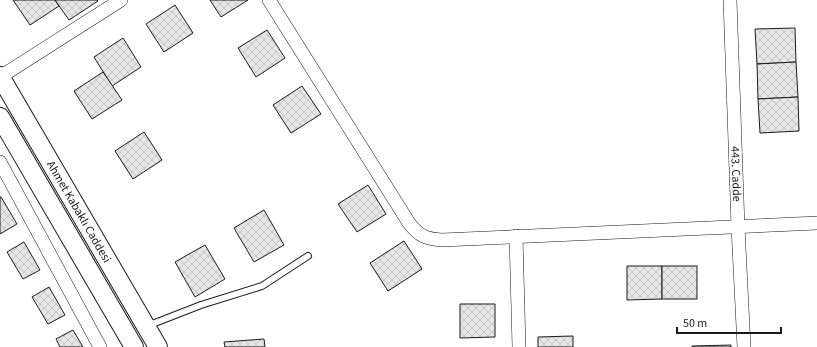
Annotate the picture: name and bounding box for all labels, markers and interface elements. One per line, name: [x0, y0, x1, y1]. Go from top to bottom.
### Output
street label: 443. Cadde: [726, 146, 745, 202]
street label: Ahmet Kabaklı Caddesi: [42, 158, 115, 266]
scale bar: [677, 309, 781, 335]
text: 50 m: [683, 315, 707, 332]

